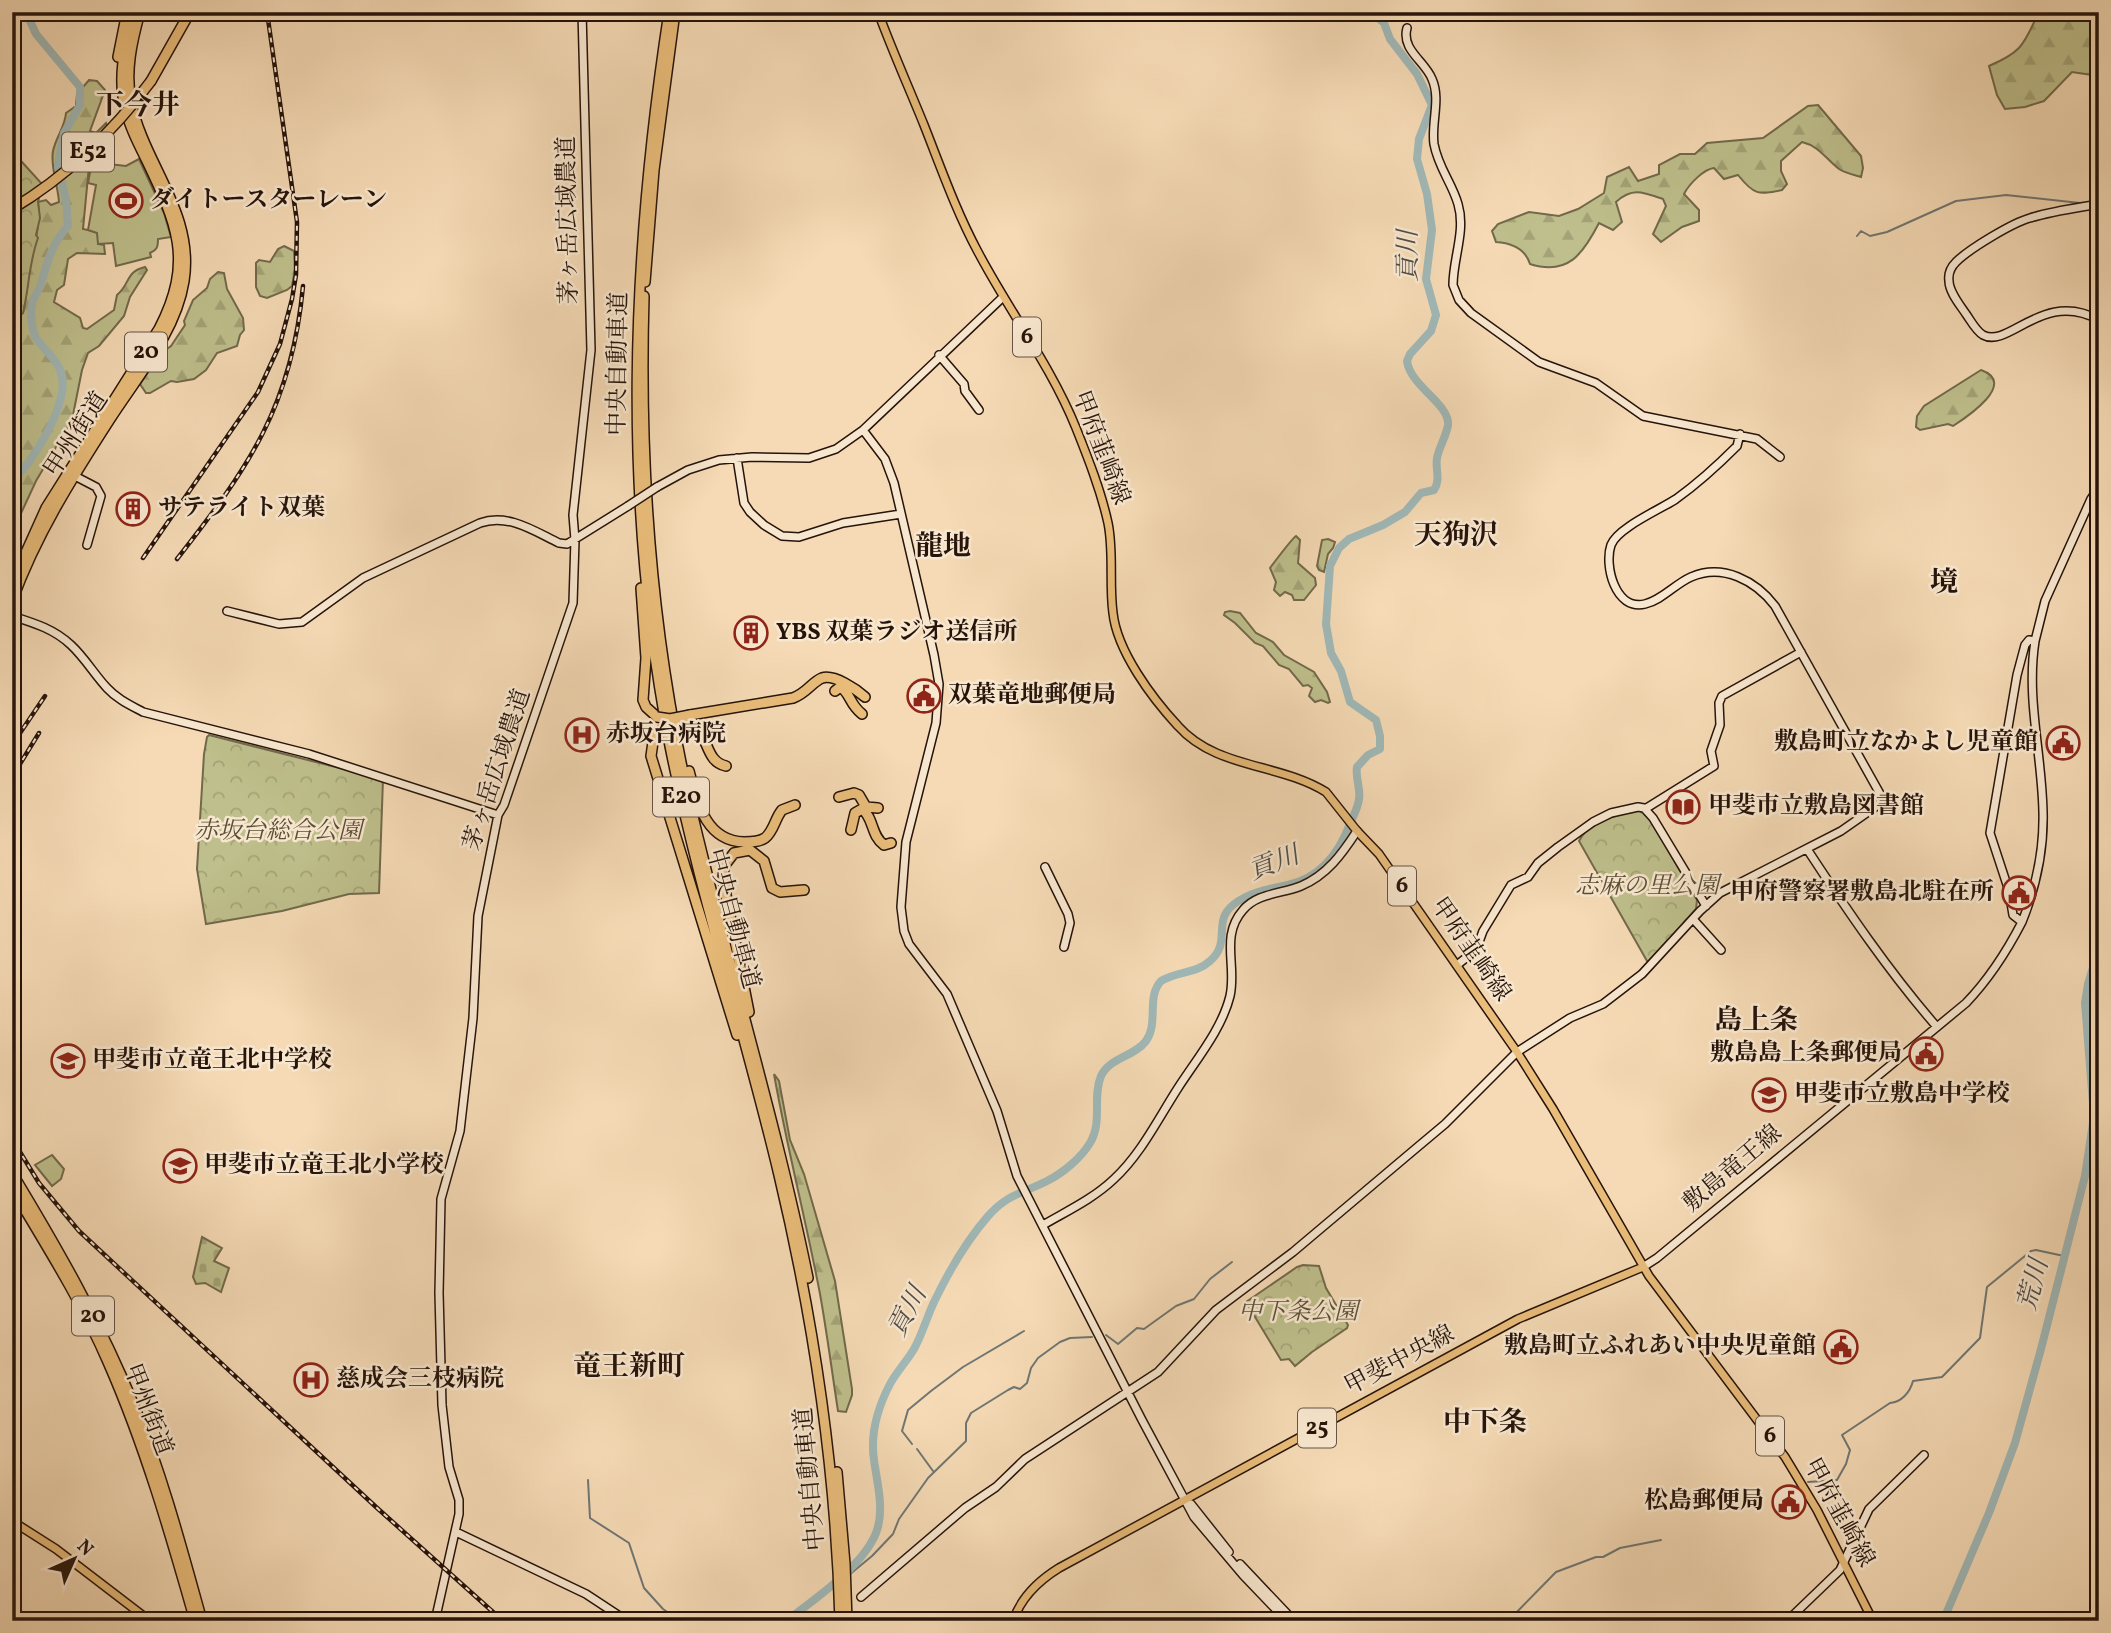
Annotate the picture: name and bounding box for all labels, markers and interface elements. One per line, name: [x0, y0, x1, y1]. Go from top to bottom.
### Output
district label: 下今井: [96, 87, 180, 126]
road number: E52: [62, 132, 114, 172]
street label: 茅ヶ岳広域農道: [551, 136, 587, 304]
sports icon: ダイトースターレーン: [107, 182, 145, 220]
place label: ダイトースターレーン: [150, 184, 387, 218]
water label: 貢川: [1391, 227, 1427, 282]
street label: 中央自動車道: [601, 292, 637, 436]
road number: 6: [1013, 318, 1041, 356]
road number: 20: [125, 332, 167, 372]
street label: 甲州街道: [37, 385, 117, 485]
street label: 甲府韮崎線: [1063, 386, 1137, 510]
building icon: サテライト双葉: [114, 490, 152, 528]
place label: サテライト双葉: [158, 492, 325, 526]
district label: 天狗沢: [1414, 517, 1498, 556]
district label: 龍地: [915, 528, 971, 567]
district label: 境: [1930, 564, 1958, 603]
building icon: YBS 双葉ラジオ送信所: [732, 614, 770, 652]
place label: YBS 双葉ラジオ送信所: [776, 616, 1017, 650]
public building icon: 双葉竜地郵便局: [905, 677, 943, 715]
place label: 双葉竜地郵便局: [948, 679, 1116, 713]
street label: 茅ヶ岳広域農道: [456, 685, 540, 855]
hospital icon: 赤坂台病院: [563, 716, 601, 754]
place label: 赤坂台病院: [606, 718, 726, 752]
public building icon: 敷島町立なかよし児童館: [2044, 724, 2082, 762]
place label: 敷島町立なかよし児童館: [1774, 726, 2038, 760]
road number: E20: [653, 778, 709, 817]
library icon: 甲斐市立敷島図書館: [1664, 788, 1702, 826]
place label: 甲斐市立敷島図書館: [1708, 790, 1924, 824]
park label: 赤坂台総合公園: [194, 815, 366, 849]
water label: 貢川: [1243, 837, 1308, 890]
street label: 中央自動車道: [697, 845, 767, 993]
road number: 6: [1388, 866, 1416, 906]
park label: 志麻の里公園: [1575, 870, 1723, 904]
public building icon: 甲府警察署敷島北駐在所: [2000, 874, 2038, 912]
place label: 甲府警察署敷島北駐在所: [1730, 876, 1994, 910]
street label: 甲府韮崎線: [1422, 891, 1518, 1009]
district label: 島上条: [1714, 1002, 1798, 1041]
public building icon: 敷島島上条郵便局: [1907, 1035, 1945, 1073]
place label: 敷島島上条郵便局: [1710, 1037, 1902, 1071]
school or university icon: 甲斐市立竜王北中学校: [49, 1042, 87, 1080]
place label: 甲斐市立竜王北中学校: [92, 1044, 332, 1078]
school or university icon: 甲斐市立敷島中学校: [1750, 1076, 1788, 1114]
place label: 甲斐市立敷島中学校: [1794, 1078, 2010, 1112]
street label: 敷島竜王線: [1676, 1117, 1790, 1221]
school or university icon: 甲斐市立竜王北小学校: [161, 1147, 199, 1185]
place label: 甲斐市立竜王北小学校: [204, 1149, 444, 1183]
water label: 荒川: [2010, 1252, 2059, 1315]
water label: 貢川: [880, 1278, 938, 1343]
road number: 20: [72, 1296, 114, 1336]
park label: 中下条公園: [1238, 1296, 1362, 1330]
street label: 甲斐中央線: [1339, 1318, 1461, 1404]
public building icon: 敷島町立ふれあい中央児童館: [1822, 1328, 1860, 1366]
place label: 敷島町立ふれあい中央児童館: [1504, 1330, 1816, 1364]
district label: 竜王新町: [573, 1348, 685, 1387]
street label: 甲州街道: [114, 1359, 180, 1461]
hospital icon: 慈成会三枝病院: [292, 1361, 330, 1399]
place label: 慈成会三枝病院: [336, 1363, 504, 1397]
district label: 中下条: [1443, 1404, 1527, 1443]
street label: 中央自動車道: [788, 1406, 834, 1552]
road number: 25: [1298, 1408, 1336, 1448]
road number: 6: [1756, 1416, 1784, 1456]
street label: 甲府韮崎線: [1794, 1452, 1882, 1574]
public building icon: 松島郵便局: [1770, 1483, 1808, 1521]
place label: 松島郵便局: [1644, 1485, 1764, 1519]
north arrow: [38, 1524, 108, 1594]
text: N: [71, 1534, 99, 1563]

